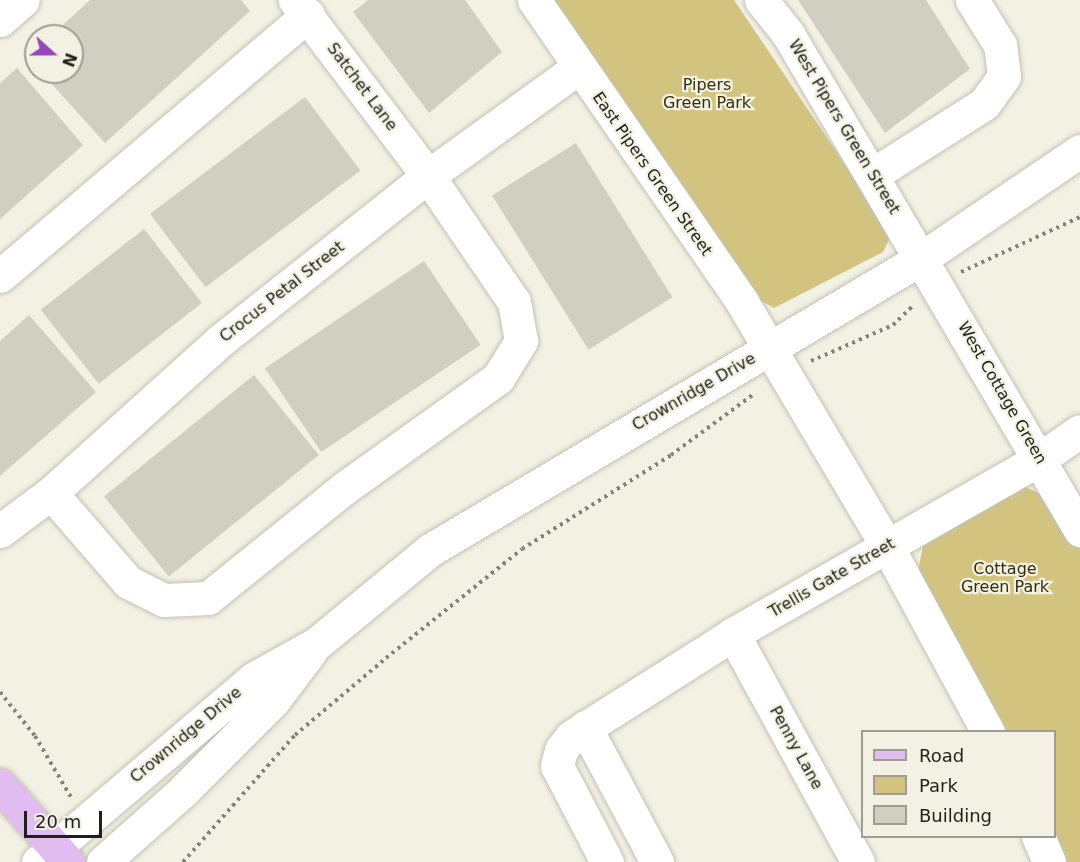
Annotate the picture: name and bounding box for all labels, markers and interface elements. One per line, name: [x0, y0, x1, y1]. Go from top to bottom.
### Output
north arrow: [24, 24, 84, 84]
street label: West Pipers Green Street: [784, 36, 904, 218]
street label: Satchet Lane: [323, 39, 401, 135]
text: N: [58, 50, 81, 70]
park label: Pipers Green Park: [663, 75, 751, 113]
street label: East Pipers Green Street: [588, 88, 716, 260]
street label: Crocus Petal Street: [216, 237, 348, 347]
street label: West Cottage Green: [953, 318, 1051, 468]
street label: Crownridge Drive: [629, 349, 759, 435]
street label: Trellis Gate Street: [766, 534, 898, 622]
park label: Cottage Green Park: [961, 559, 1049, 597]
street label: Crownridge Drive: [126, 683, 246, 787]
street label: Penny Lane: [765, 703, 827, 793]
legend: [861, 730, 1056, 838]
text: Road: [919, 745, 964, 766]
text: Park: [919, 775, 958, 796]
scale bar: [27, 799, 105, 837]
text: Building: [919, 805, 992, 826]
text: 20 m: [35, 811, 81, 832]

